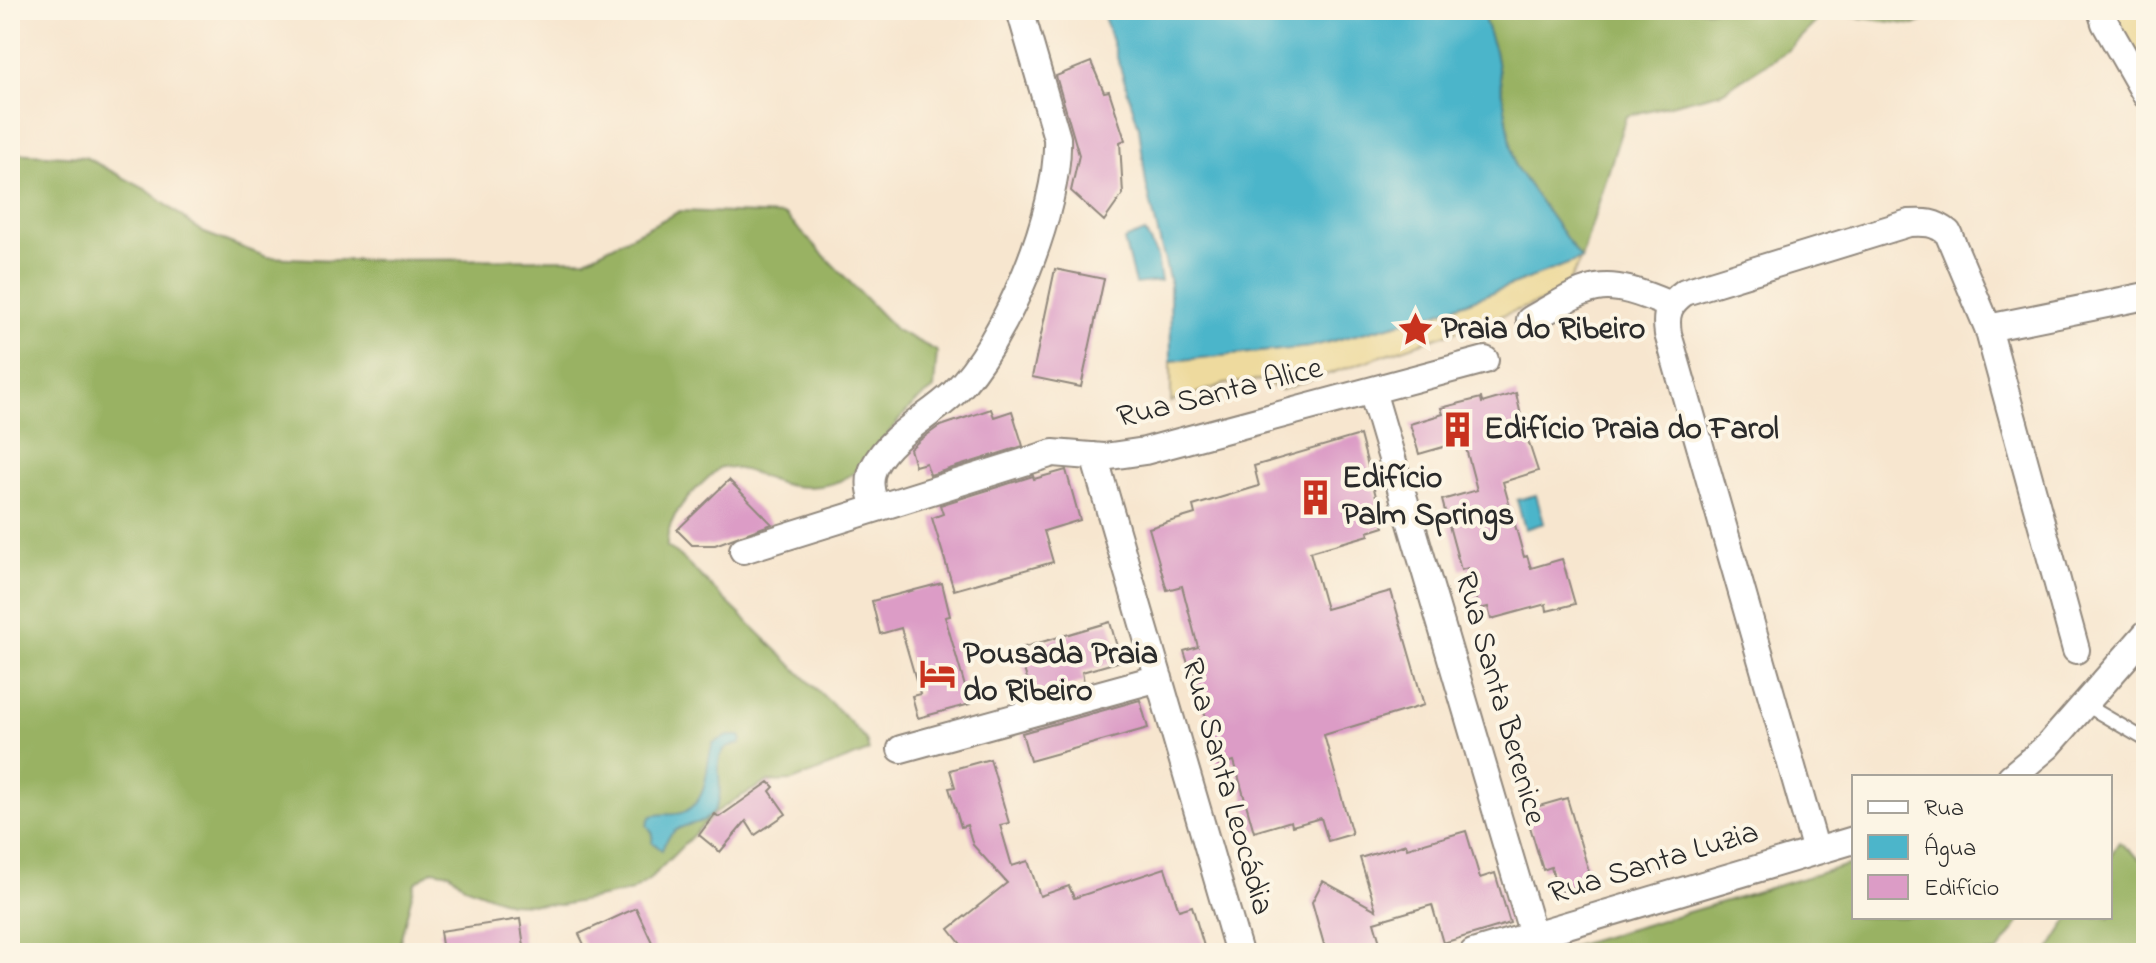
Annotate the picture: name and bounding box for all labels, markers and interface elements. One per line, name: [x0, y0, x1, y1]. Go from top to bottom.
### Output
place label: Praia do Ribeiro: [1441, 307, 1645, 354]
place icon: Praia do Ribeiro: [1396, 311, 1434, 349]
street label: Rua Santa Alice: [1112, 346, 1328, 442]
place label: Edifício Praia do Farol: [1484, 407, 1779, 454]
building icon: Edifício Praia do Farol: [1439, 411, 1477, 449]
place label: Edifício Palm Springs: [1342, 456, 1514, 541]
building icon: Edifício Palm Springs: [1297, 478, 1335, 516]
street label: Rua Santa Berenice: [1440, 567, 1558, 832]
place label: Pousada Praia do Ribeiro: [963, 632, 1158, 716]
street label: Rua Santa Leocádia: [1167, 653, 1285, 921]
hotel icon: Pousada Praia do Ribeiro: [918, 654, 956, 692]
legend: [1852, 775, 2112, 919]
text: Rua: [1924, 792, 1964, 827]
street label: Rua Santa Luzia: [1543, 810, 1765, 918]
text: Água: [1924, 832, 1976, 867]
text: Edifício: [1924, 872, 1999, 907]

